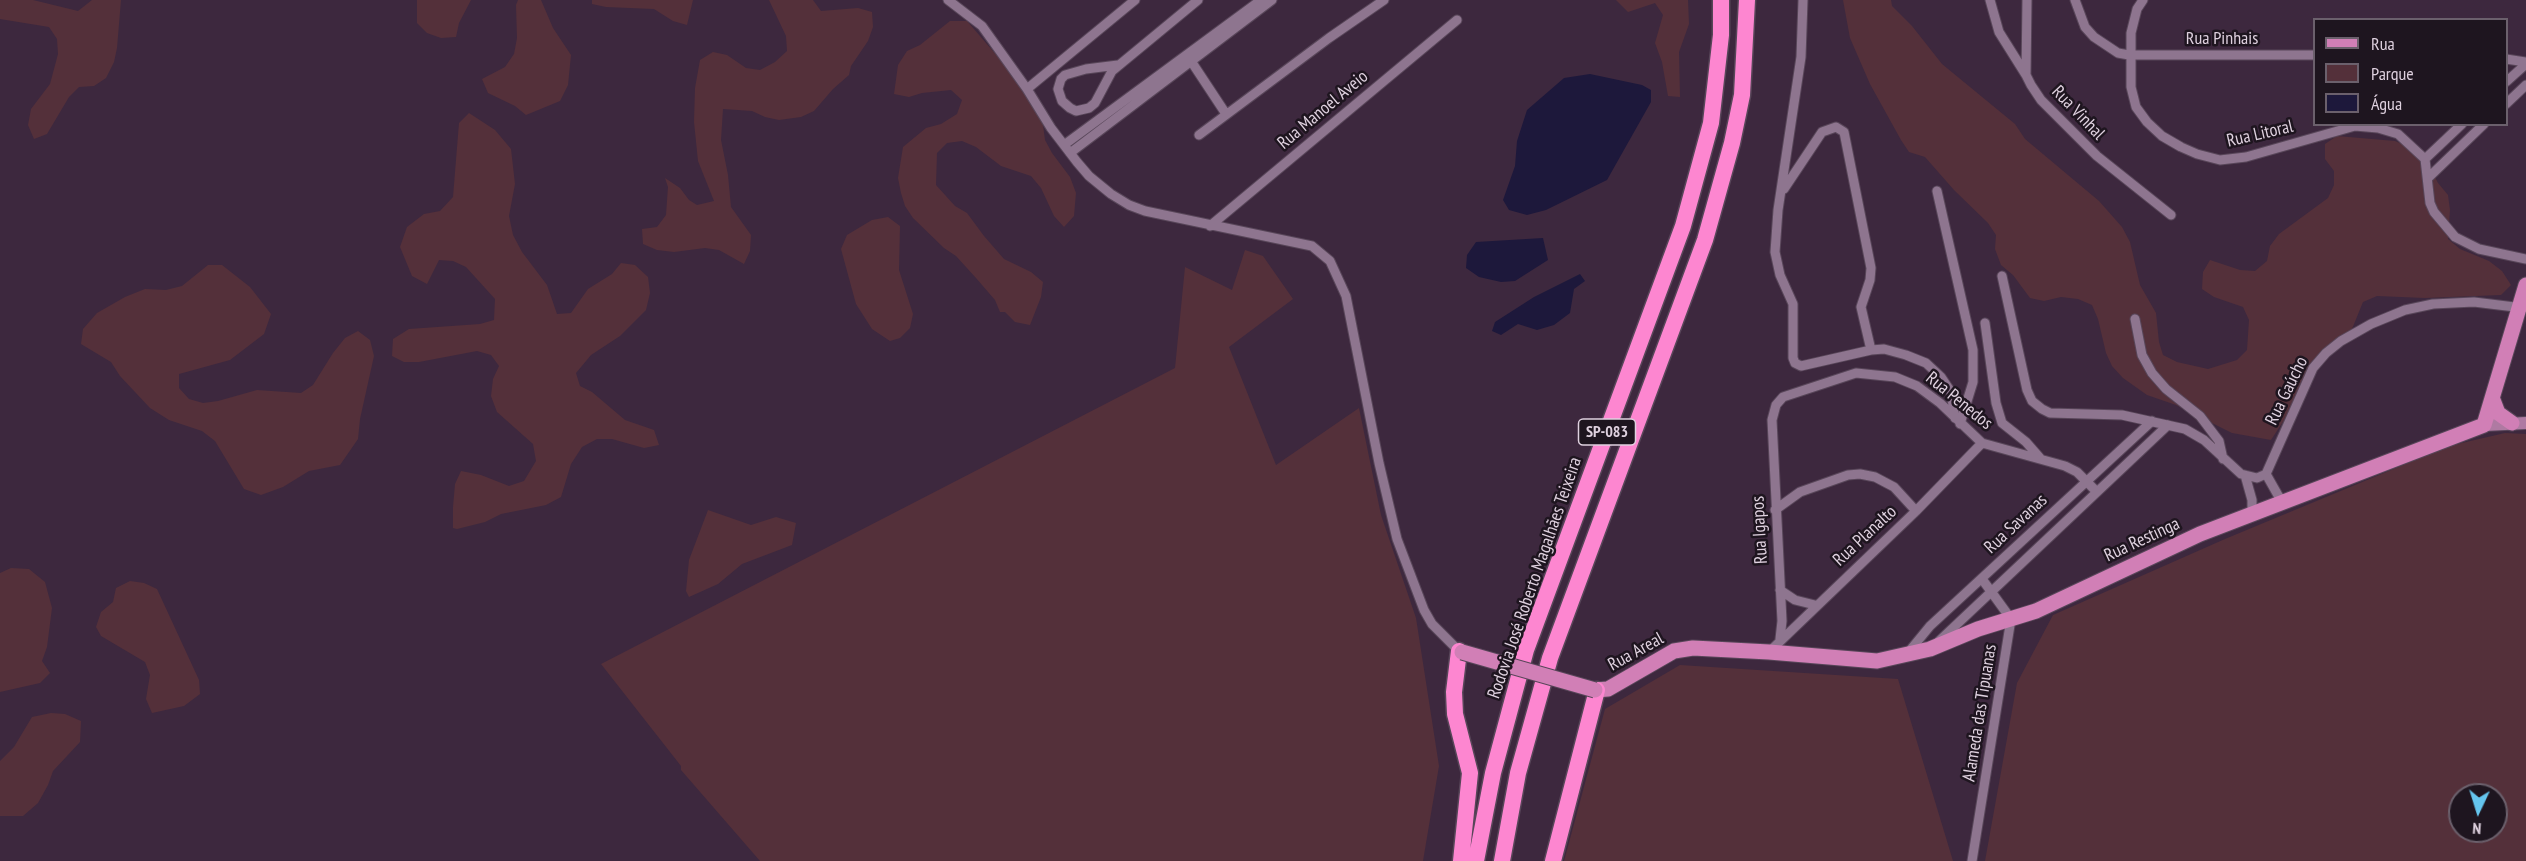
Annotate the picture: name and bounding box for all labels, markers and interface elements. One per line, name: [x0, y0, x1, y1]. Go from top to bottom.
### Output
legend: [2313, 18, 2508, 126]
street label: Rua Pinhais: [2186, 28, 2258, 50]
text: Rua: [2371, 32, 2395, 55]
text: Parque: [2371, 62, 2414, 85]
street label: Rua Manoel Aveio: [1273, 66, 1373, 154]
street label: Rua Vinhal: [2047, 81, 2109, 145]
text: Água: [2371, 92, 2402, 115]
street label: Rua Litoral: [2225, 116, 2295, 152]
street label: Rua Gaúcho: [2261, 353, 2313, 429]
street label: Rua Penedos: [1921, 368, 1997, 434]
road number: SP-083: [1578, 419, 1636, 445]
street label: Rodovia José Roberto Magalhães Teixeira: [1484, 455, 1586, 701]
street label: Rua Savanas: [1980, 490, 2052, 558]
street label: Rua Igapos: [1747, 495, 1773, 565]
street label: Rua Planalto: [1829, 501, 1901, 571]
street label: Rua Restinga: [2101, 513, 2183, 567]
street label: Rua Areal: [1605, 628, 1667, 676]
street label: Alameda das Tipuanas: [1958, 643, 2002, 783]
north arrow: [2448, 783, 2508, 843]
text: N: [2472, 819, 2482, 839]

